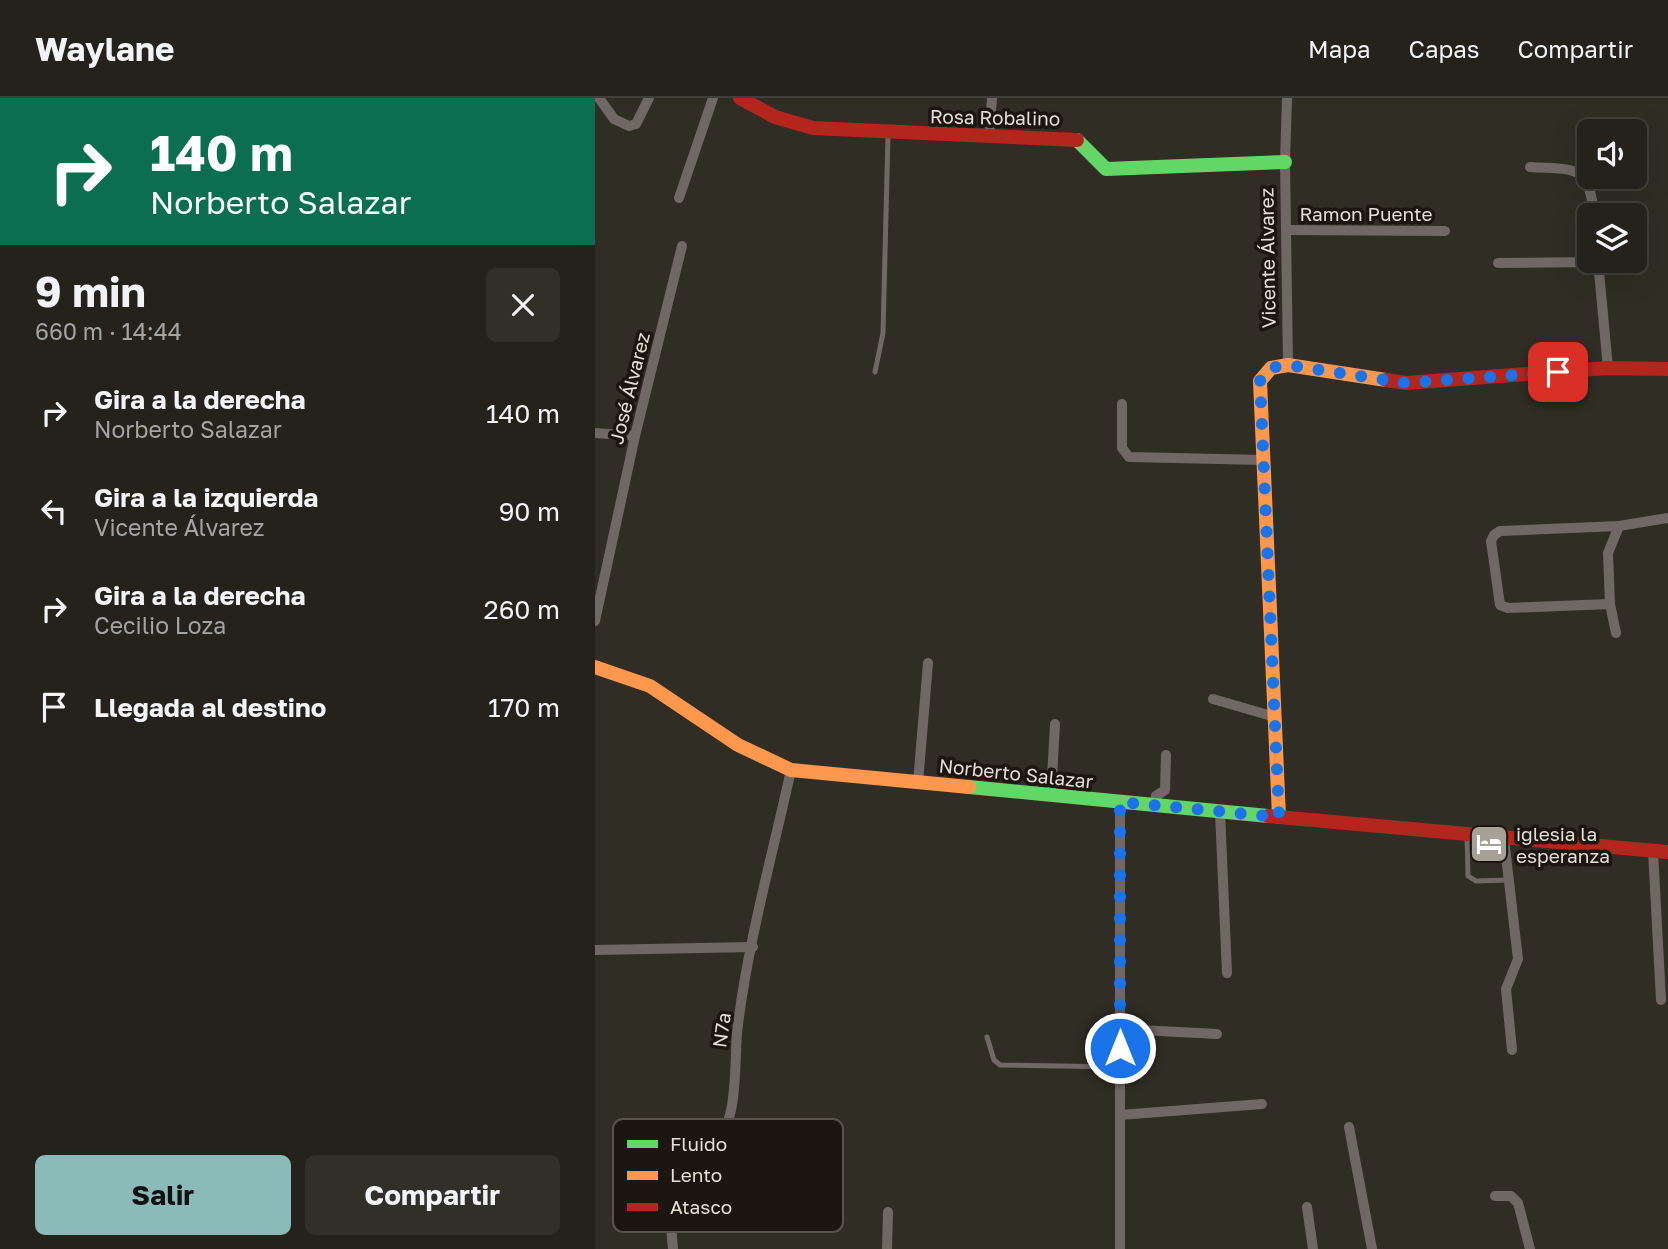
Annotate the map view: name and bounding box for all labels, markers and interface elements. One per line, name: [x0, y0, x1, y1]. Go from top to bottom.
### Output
text: Waylane: [35, 29, 174, 68]
text: Mapa: [1308, 34, 1371, 63]
text: Capas: [1409, 34, 1479, 63]
text: Compartir: [1517, 34, 1633, 63]
street label: Rosa Robalino: [930, 104, 1060, 130]
map controls: [1577, 119, 1647, 273]
button: sound: [1577, 119, 1647, 189]
text: 140 m: [150, 123, 293, 182]
icon: right: [35, 126, 126, 217]
text: Norberto Salazar: [150, 183, 411, 221]
street label: Vicente Álvarez: [1254, 187, 1280, 329]
street label: Ramon Puente: [1299, 202, 1433, 225]
button: layers: [1577, 203, 1647, 273]
text: 9 min: [35, 266, 146, 316]
button: close: [486, 268, 560, 342]
text: 660 m · 14:44: [35, 317, 182, 345]
street label: José Álvarez: [604, 330, 654, 446]
pin: [1528, 342, 1588, 402]
icon: arrive: [1539, 353, 1577, 391]
text: Gira a la derecha: [94, 384, 306, 415]
icon: right: [35, 394, 73, 432]
text: 140 m: [486, 398, 560, 429]
text: Norberto Salazar: [94, 415, 282, 443]
text: Gira a la izquierda: [94, 482, 318, 513]
icon: left: [35, 492, 73, 530]
text: 90 m: [499, 496, 560, 527]
text: Vicente Álvarez: [94, 513, 265, 541]
text: Gira a la derecha: [94, 580, 306, 611]
icon: right: [35, 590, 73, 628]
text: 260 m: [484, 594, 560, 625]
text: Cecilio Loza: [94, 611, 226, 639]
icon: arrive: [35, 688, 73, 726]
text: Llegada al destino: [94, 692, 326, 723]
text: 170 m: [488, 692, 560, 723]
street label: Norberto Salazar: [938, 753, 1095, 793]
place label: iglesia la esperanza: [1516, 822, 1610, 867]
hotel icon: iglesia la esperanza: [1468, 823, 1510, 865]
street label: N7a: [707, 1011, 735, 1049]
position arrow: [1083, 1011, 1157, 1085]
legend: [613, 1119, 843, 1232]
text: Fluido: [670, 1132, 727, 1155]
button: Salir: [35, 1155, 291, 1235]
button: Compartir: [305, 1155, 560, 1235]
text: Lento: [670, 1163, 722, 1186]
text: Atasco: [670, 1195, 732, 1218]

